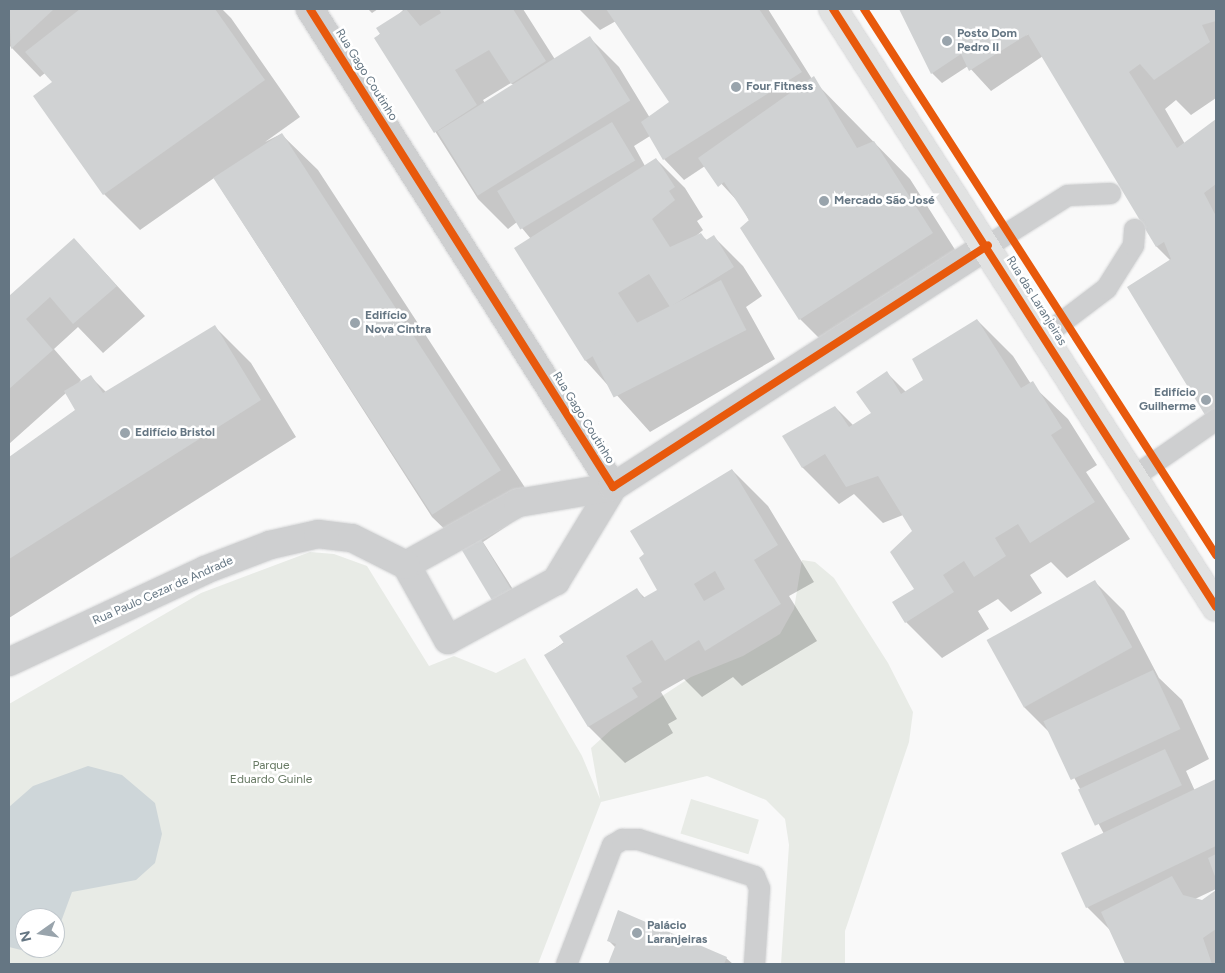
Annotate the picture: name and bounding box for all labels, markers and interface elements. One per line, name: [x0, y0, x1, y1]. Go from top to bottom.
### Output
street label: Rua Gago Coutinho: [332, 26, 400, 124]
place label: Posto Dom Pedro II: [957, 27, 1017, 55]
marker: Posto Dom Pedro II: [941, 35, 953, 47]
place label: Four Fitness: [746, 80, 813, 94]
marker: Four Fitness: [730, 81, 742, 93]
place label: Mercado São José: [834, 194, 935, 208]
marker: Mercado São José: [818, 195, 830, 207]
street label: Rua das Laranjeiras: [1003, 254, 1069, 348]
place label: Edifício Nova Cintra: [365, 309, 431, 337]
marker: Edifício Nova Cintra: [349, 317, 361, 329]
street label: Rua Gago Coutinho: [549, 369, 617, 467]
place label: Edifício Guilherme: [1139, 386, 1196, 414]
marker: Edifício Guilherme: [1200, 394, 1212, 406]
place label: Edifício Bristol: [135, 426, 215, 440]
marker: Edifício Bristol: [119, 427, 131, 439]
street label: Rua Paulo Cezar de Andrade: [91, 554, 235, 628]
park label: Parque Eduardo Guinle: [230, 759, 312, 787]
north arrow: [15, 908, 65, 958]
place label: Palácio Laranjeiras: [647, 919, 707, 947]
marker: Palácio Laranjeiras: [631, 927, 643, 939]
text: N: [16, 929, 35, 943]

